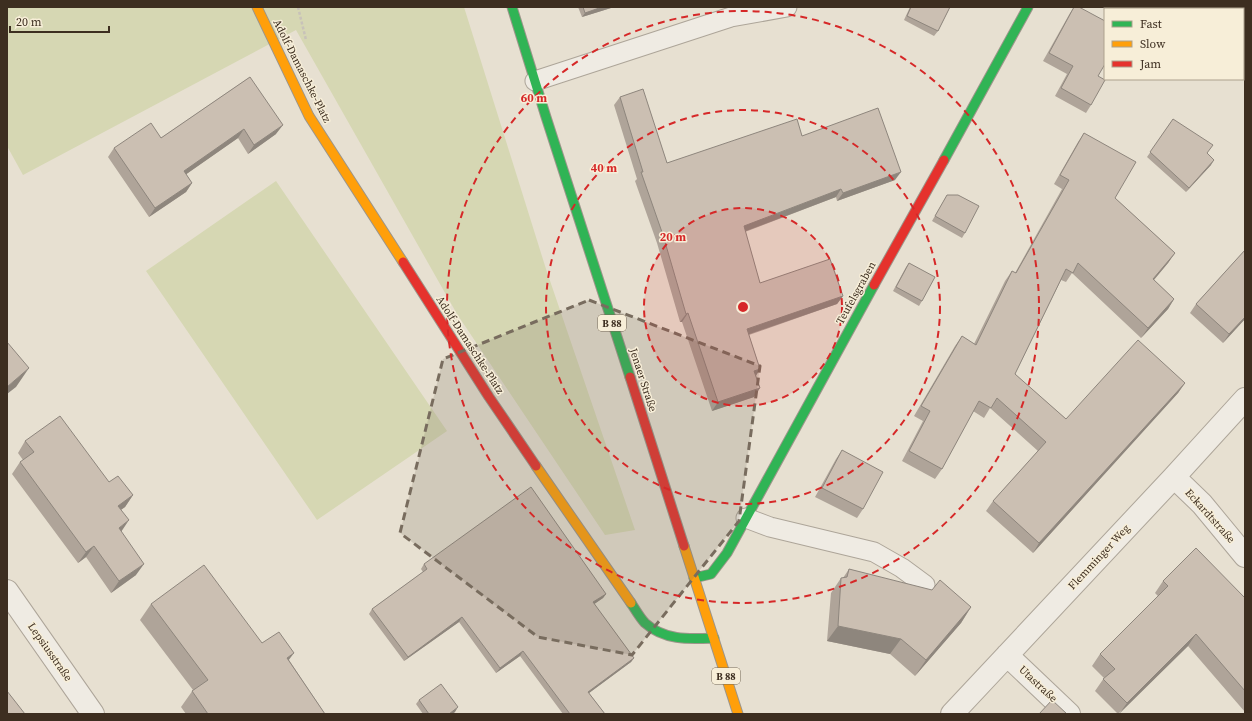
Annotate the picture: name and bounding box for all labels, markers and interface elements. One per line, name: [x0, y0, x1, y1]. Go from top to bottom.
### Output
scale bar: [10, 8, 109, 34]
legend: [1104, 8, 1244, 80]
text: 20 m: [16, 14, 42, 30]
text: Fast: [1140, 16, 1162, 32]
street label: Adolf-Damaschke-Platz: [269, 17, 335, 125]
text: Slow: [1140, 36, 1166, 52]
text: Jam: [1139, 56, 1161, 72]
text: 60 m: [521, 90, 547, 106]
text: 40 m: [591, 160, 617, 176]
text: 20 m: [660, 229, 686, 245]
street label: Teufelsgraben: [833, 259, 880, 327]
street label: Adolf-Damaschke-Platz: [433, 293, 507, 397]
centre of rings: [736, 300, 750, 314]
road number: B 88: [598, 315, 626, 331]
street label: Jenaer Straße: [625, 345, 660, 414]
street label: Eckardtstraße: [1182, 486, 1239, 547]
street label: Flemminger Weg: [1065, 521, 1133, 593]
street label: Lepsiusstraße: [24, 620, 76, 685]
street label: Utastraße: [1015, 662, 1061, 706]
road number: B 88: [712, 668, 740, 684]

